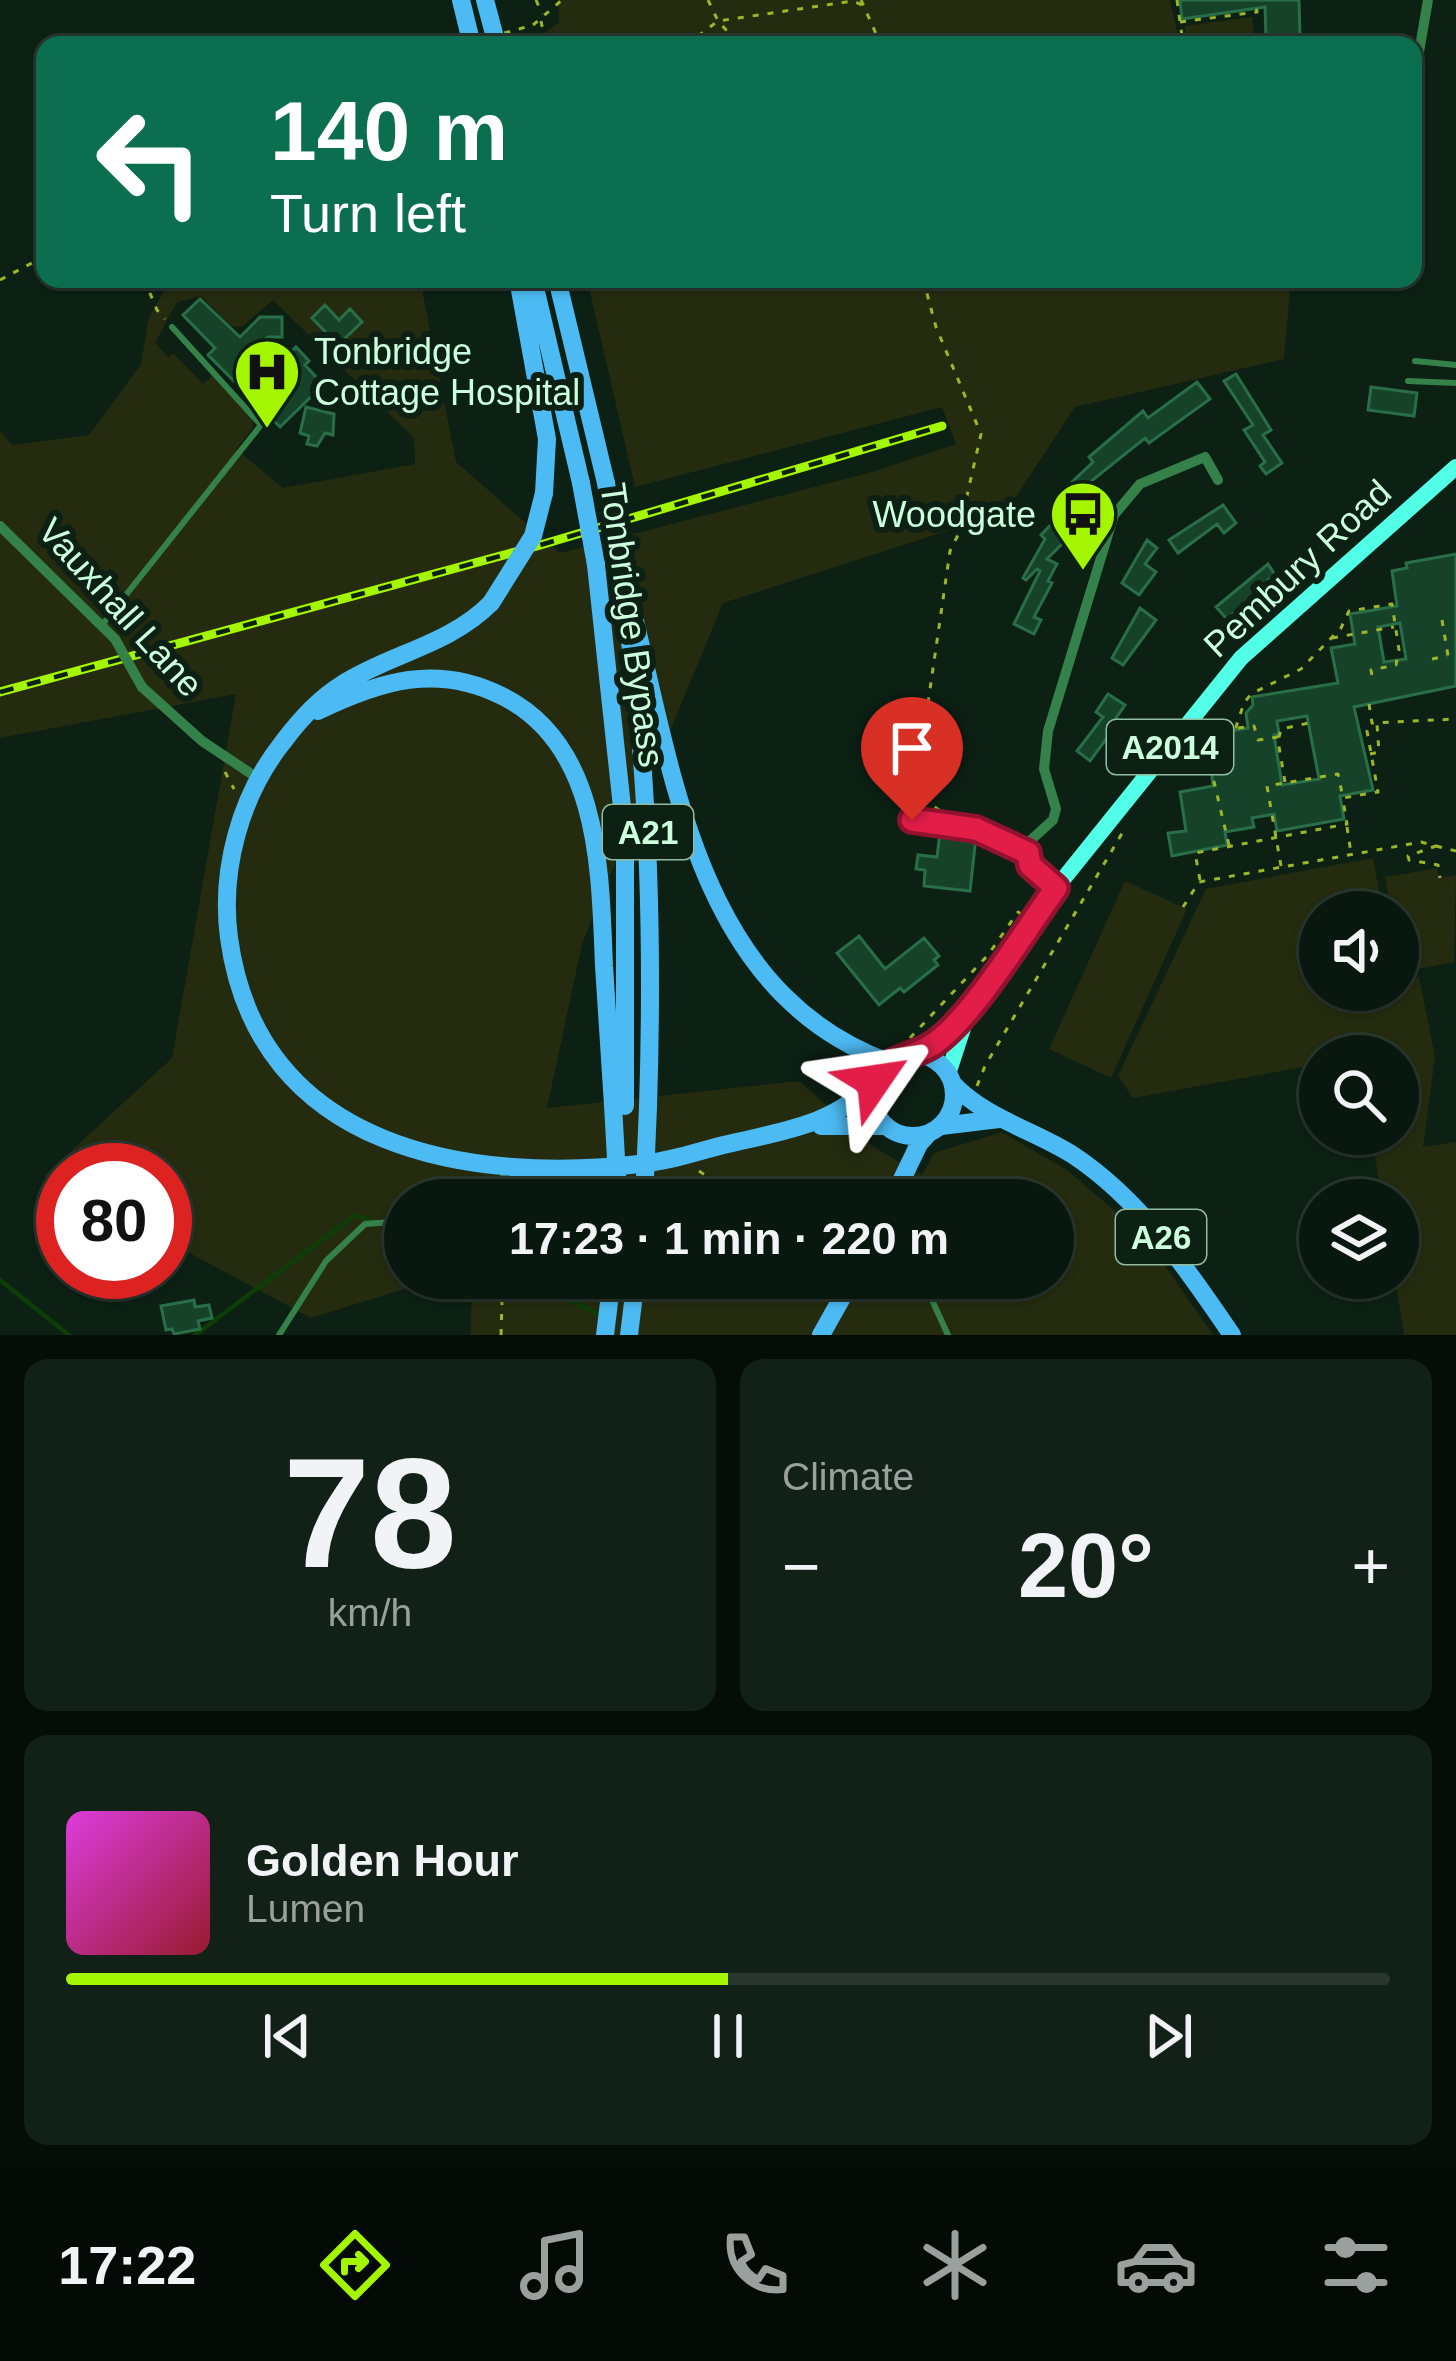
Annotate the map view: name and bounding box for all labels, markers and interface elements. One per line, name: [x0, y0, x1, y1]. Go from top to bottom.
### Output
icon: left: [72, 84, 228, 240]
text: 140 m: [270, 84, 508, 178]
text: Turn left: [270, 183, 466, 243]
place label: Tonbridge Cottage Hospital: [314, 331, 580, 413]
hospital icon: Tonbridge Cottage Hospital: [232, 337, 302, 431]
street label: Pembury Road: [1196, 471, 1399, 665]
bus stop icon: Woodgate: [1048, 479, 1118, 573]
street label: Tonbridge Bypass: [592, 481, 673, 770]
place label: Woodgate: [873, 494, 1036, 535]
street label: Vauxhall Lane: [30, 510, 211, 705]
pin: [861, 697, 963, 820]
icon: arrive: [879, 715, 945, 781]
road number: A2014: [1107, 720, 1233, 774]
road number: A21: [603, 805, 693, 859]
map controls: [1299, 891, 1419, 1299]
button: sound: [1299, 891, 1419, 1011]
position arrow: [811, 1018, 937, 1144]
button: search: [1299, 1035, 1419, 1155]
speed limit sign: 80: [36, 1143, 192, 1299]
button: layers: [1299, 1179, 1419, 1299]
road number: A26: [1116, 1210, 1206, 1264]
text: 17:23 · 1 min · 220 m: [509, 1213, 949, 1264]
text: 78: [283, 1426, 457, 1600]
text: Climate: [782, 1455, 914, 1498]
text: 20°: [1018, 1516, 1154, 1616]
text: −: [782, 1529, 821, 1603]
text: +: [1351, 1529, 1390, 1603]
text: km/h: [328, 1591, 412, 1634]
text: Golden Hour: [246, 1835, 518, 1886]
text: Lumen: [246, 1887, 365, 1930]
icon: previous: [254, 2003, 320, 2069]
icon: pause: [695, 2003, 761, 2069]
icon: next: [1136, 2003, 1202, 2069]
icon: directions: [313, 2223, 397, 2307]
icon: music: [513, 2223, 597, 2307]
icon: phone: [713, 2223, 797, 2307]
icon: climate: [913, 2223, 997, 2307]
icon: car: [1114, 2223, 1198, 2307]
icon: filters: [1314, 2223, 1398, 2307]
text: 17:22: [58, 2235, 196, 2295]

